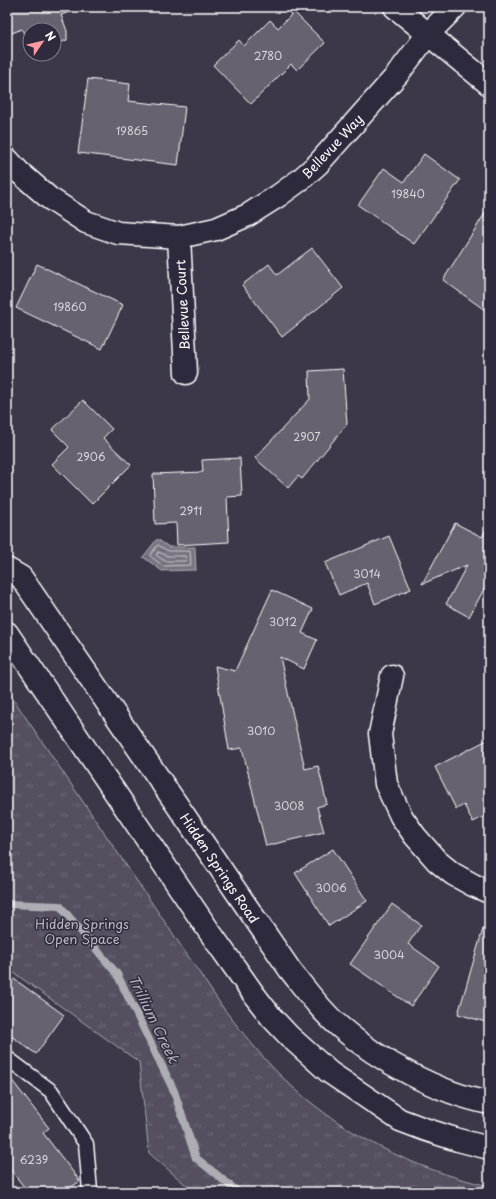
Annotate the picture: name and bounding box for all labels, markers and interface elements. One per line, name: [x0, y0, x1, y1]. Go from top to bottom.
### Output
north arrow: [22, 22, 62, 62]
text: N: [41, 28, 60, 45]
house number: 2780: [254, 47, 282, 64]
street label: Bellevue Way: [297, 109, 367, 183]
house number: 19865: [116, 122, 148, 139]
house number: 19840: [391, 185, 425, 202]
street label: Bellevue Court: [170, 259, 194, 351]
house number: 19860: [53, 298, 87, 315]
house number: 2907: [293, 428, 321, 445]
house number: 2906: [76, 448, 106, 465]
house number: 2911: [180, 502, 202, 519]
house number: 3014: [353, 565, 381, 582]
house number: 3012: [269, 613, 297, 630]
house number: 3010: [247, 722, 275, 739]
house number: 3008: [274, 797, 304, 814]
street label: Hidden Springs Road: [176, 809, 264, 927]
house number: 3006: [315, 879, 347, 896]
park label: Hidden Springs Open Space: [35, 914, 129, 948]
house number: 3004: [374, 946, 404, 963]
water label: Trillium Creek: [124, 971, 185, 1068]
house number: 6239: [20, 1151, 48, 1168]

